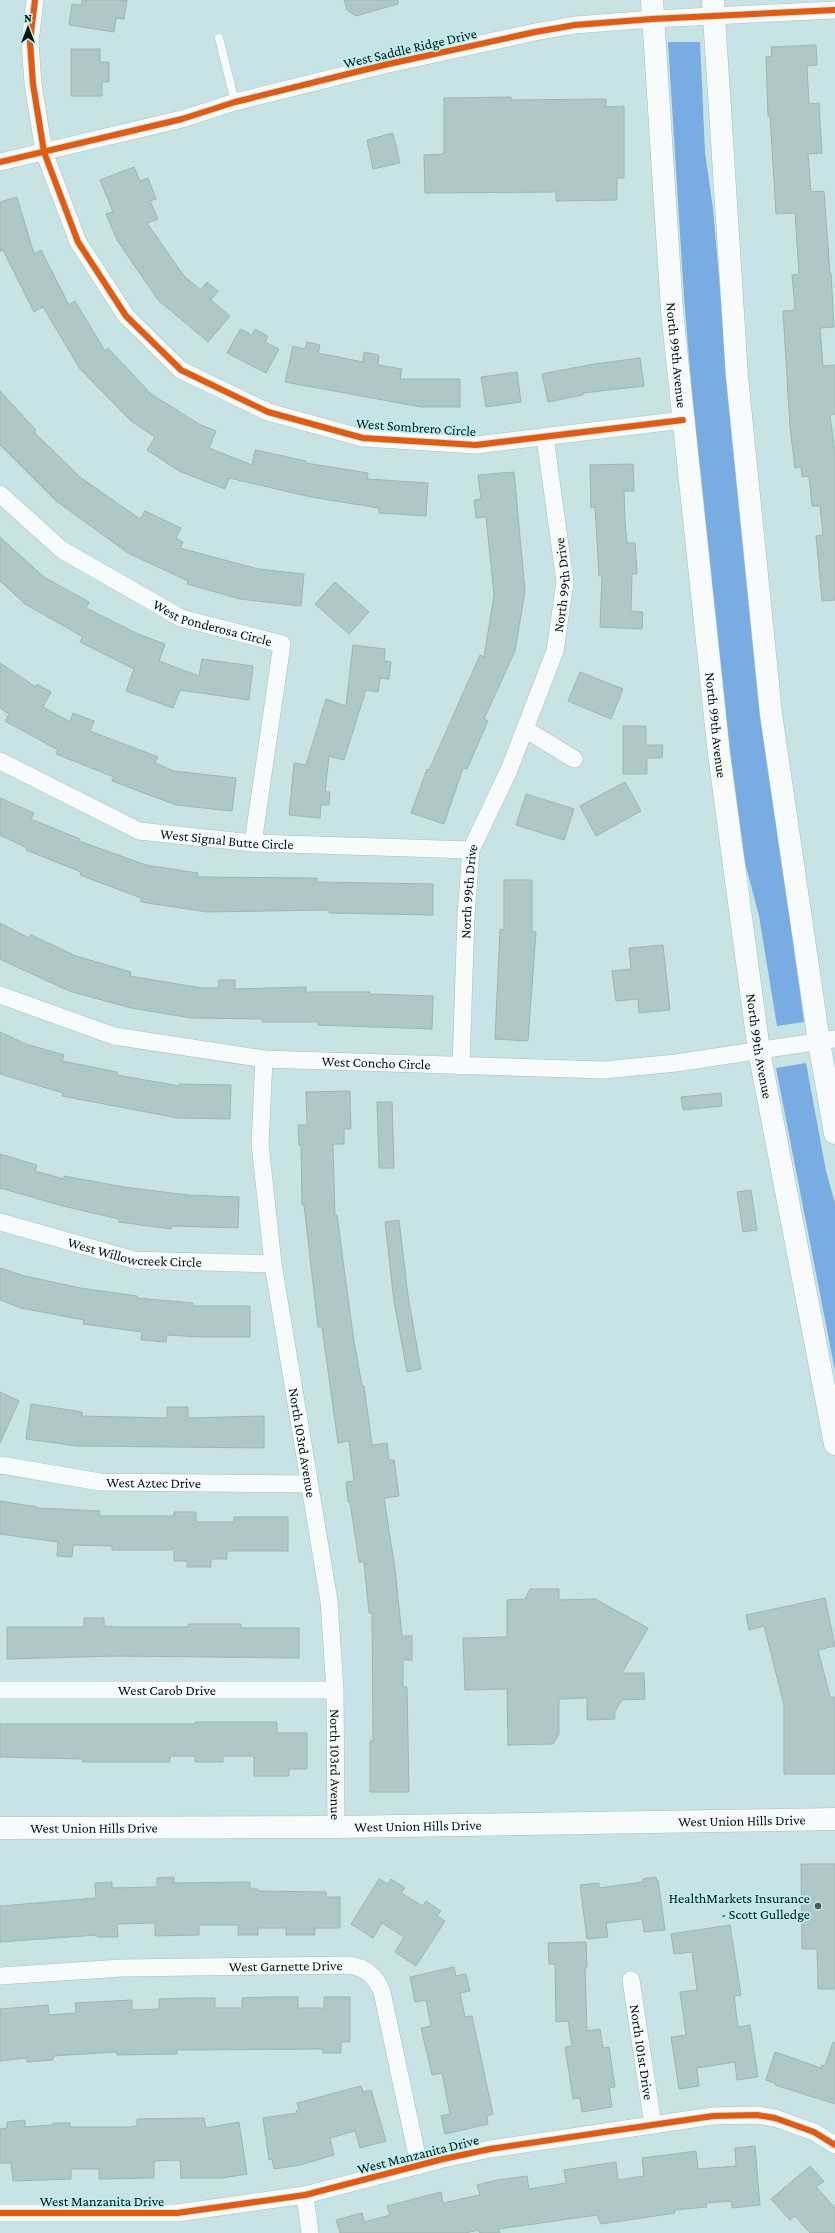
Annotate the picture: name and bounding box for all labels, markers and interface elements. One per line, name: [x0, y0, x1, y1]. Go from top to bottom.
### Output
north arrow: [8, 8, 48, 48]
text: N: [24, 12, 32, 24]
street label: West Saddle Ridge Drive: [342, 25, 478, 71]
street label: North 99th Avenue: [663, 302, 690, 409]
street label: West Sombrero Circle: [355, 415, 477, 439]
street label: North 99th Drive: [550, 537, 573, 633]
street label: West Ponderosa Circle: [150, 596, 274, 649]
street label: North 99th Avenue: [702, 671, 730, 779]
street label: West Signal Butte Circle: [160, 825, 294, 852]
street label: North 99th Drive: [457, 841, 481, 939]
street label: North 99th Avenue: [743, 993, 776, 1100]
street label: West Concho Circle: [321, 1053, 431, 1072]
street label: West Willowcreek Circle: [66, 1234, 202, 1270]
street label: North 103rd Avenue: [286, 1387, 320, 1499]
street label: West Aztec Drive: [106, 1474, 201, 1491]
street label: West Carob Drive: [118, 1682, 216, 1698]
street label: North 103rd Avenue: [327, 1709, 344, 1820]
street label: West Union Hills Drive: [678, 1811, 806, 1830]
street label: West Union Hills Drive: [354, 1817, 482, 1835]
street label: West Union Hills Drive: [30, 1820, 158, 1836]
place label: HealthMarkets Insurance - Scott Gulledge: [669, 1890, 810, 1922]
marker: HealthMarkets Insurance - Scott Gulledge: [813, 1901, 823, 1911]
street label: West Garnette Drive: [229, 1957, 343, 1975]
street label: North 101st Drive: [627, 2003, 657, 2101]
street label: West Manzanita Drive: [356, 2131, 480, 2177]
street label: West Manzanita Drive: [40, 2193, 164, 2209]

